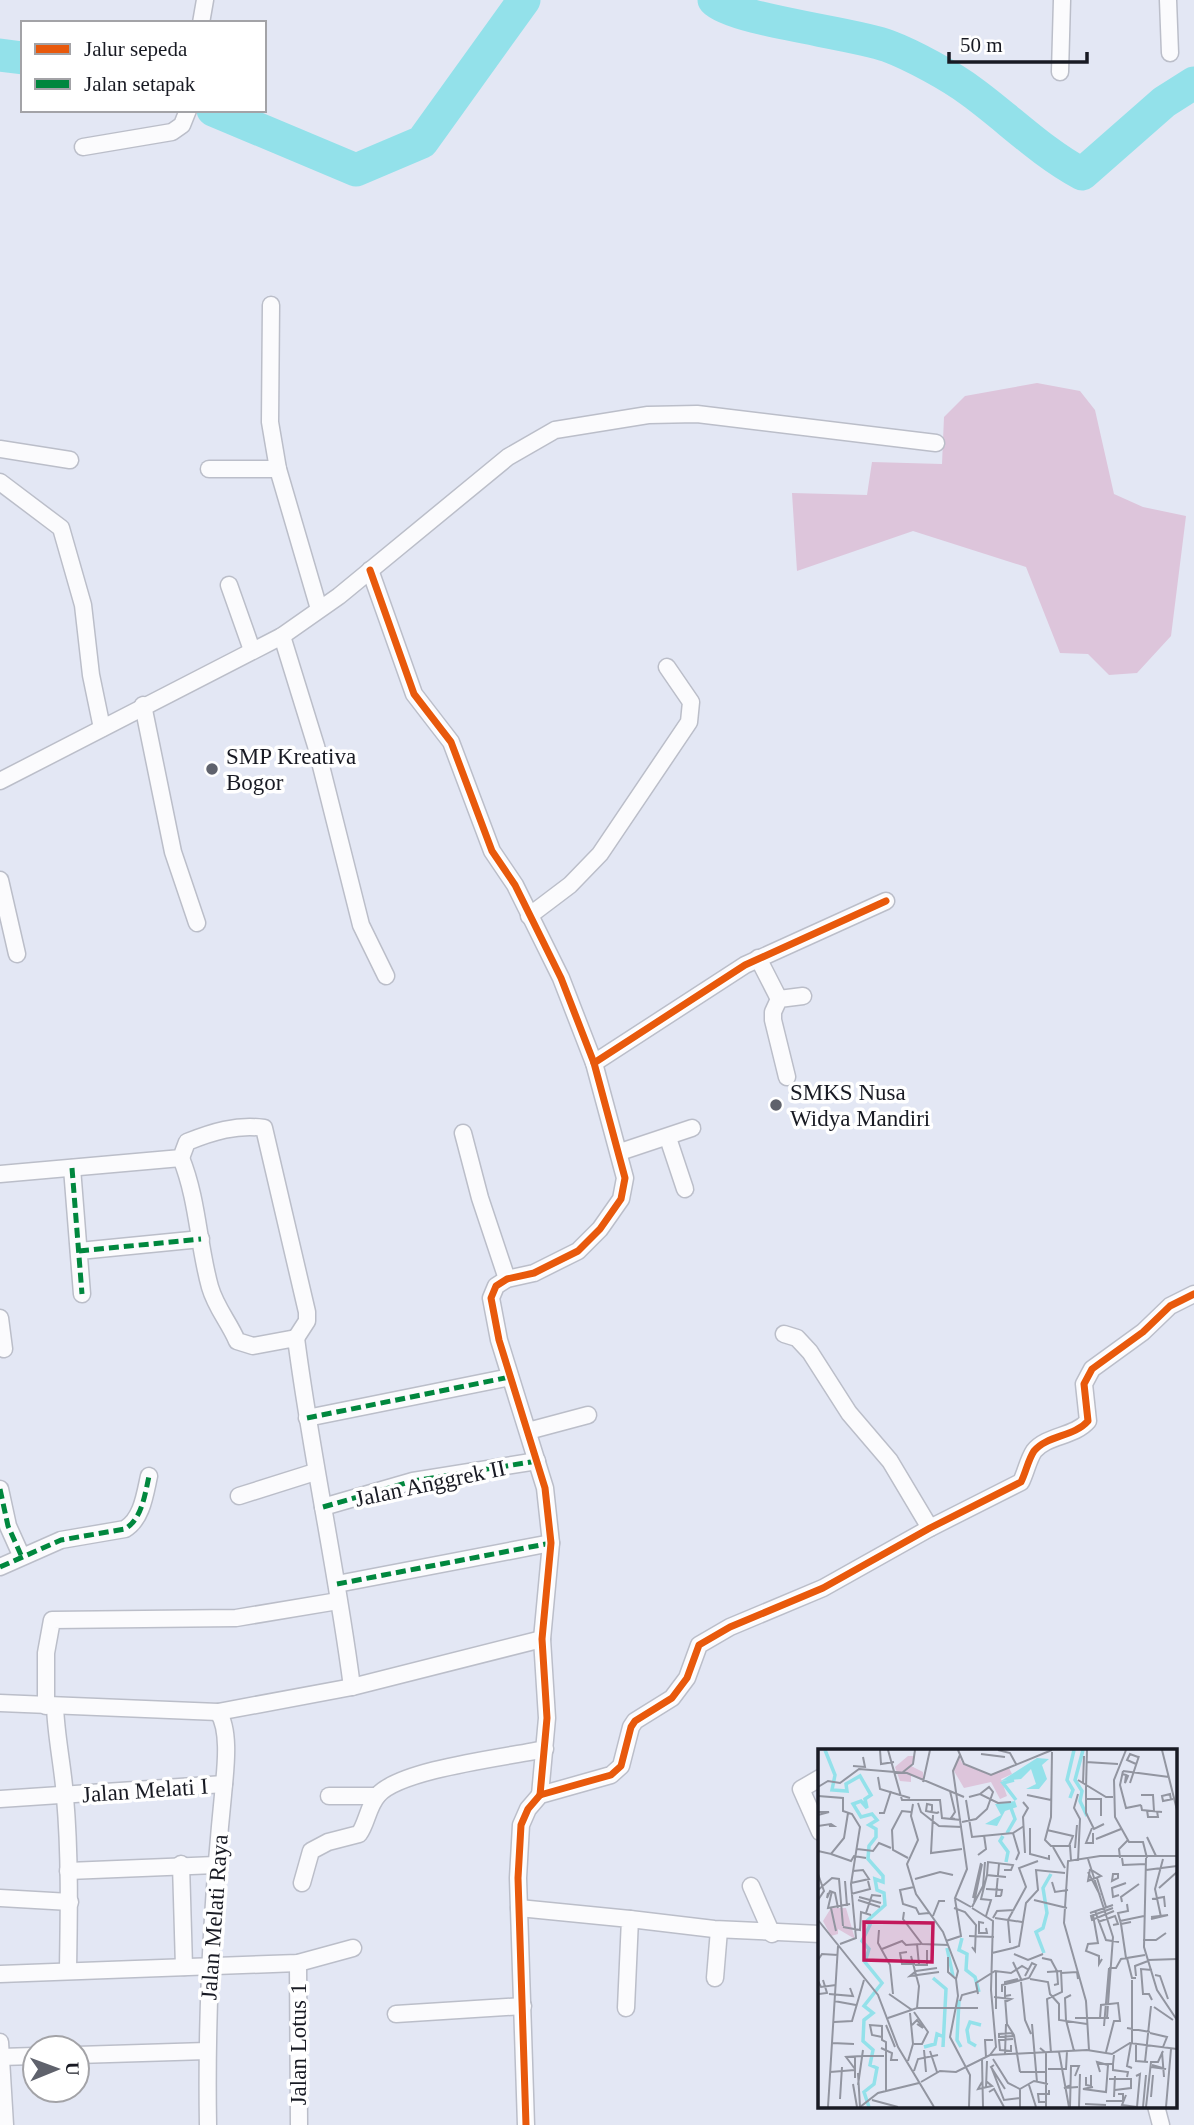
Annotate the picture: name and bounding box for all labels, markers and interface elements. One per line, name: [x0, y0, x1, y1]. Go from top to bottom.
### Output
legend: [21, 21, 266, 112]
scale bar: [949, 21, 1087, 65]
text: 50 m: [960, 33, 1003, 57]
text: Jalur sepeda: [84, 37, 188, 61]
text: Jalan setapak: [84, 72, 196, 96]
place label: SMP Kreativa Bogor: [226, 744, 356, 795]
marker: SMP Kreativa Bogor: [204, 761, 220, 777]
place label: SMKS Nusa Widya Mandiri: [790, 1080, 930, 1131]
marker: SMKS Nusa Widya Mandiri: [768, 1097, 784, 1113]
street label: Jalan Anggrek II: [353, 1455, 508, 1512]
inset map: [818, 1749, 1176, 2108]
street label: Jalan Melati I: [81, 1774, 209, 1807]
street label: Jalan Melati Raya: [196, 1833, 233, 2001]
street label: Jalan Lotus 1: [286, 1983, 311, 2105]
north arrow: [21, 2034, 91, 2104]
text: U: [62, 2062, 83, 2076]

